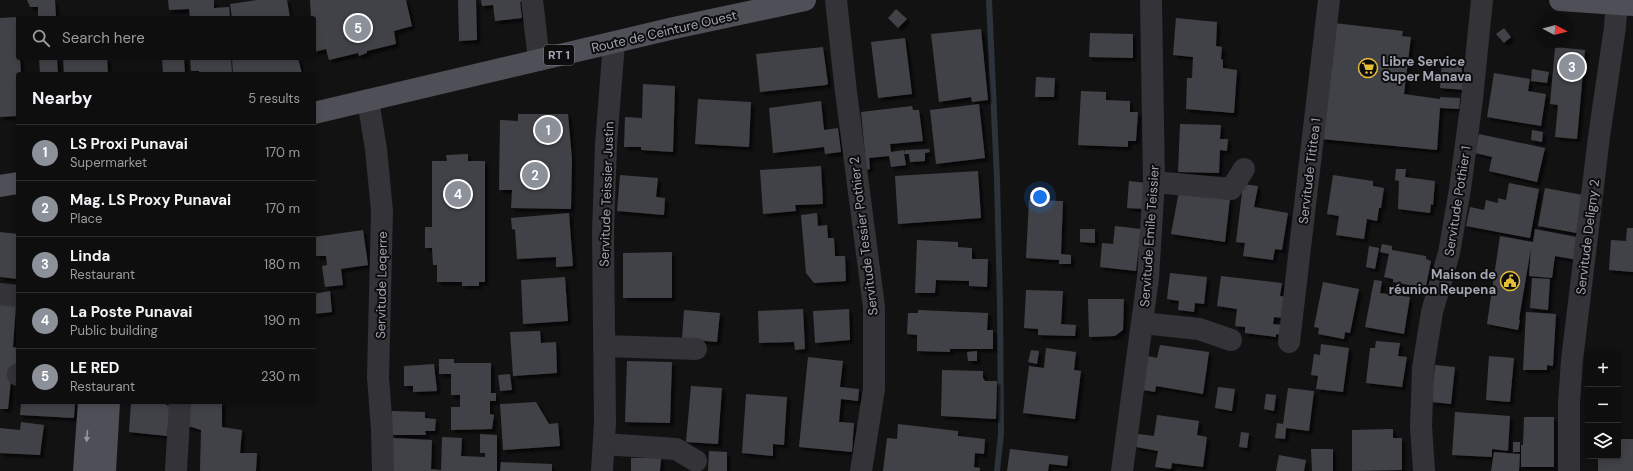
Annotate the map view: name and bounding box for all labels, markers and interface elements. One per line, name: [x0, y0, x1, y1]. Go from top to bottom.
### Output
street label: Route de Ceinture Ouest: [590, 6, 738, 56]
north arrow: [1537, 12, 1573, 48]
pin: 5: [345, 13, 371, 43]
search box: [16, 16, 316, 60]
icon: search: [30, 27, 52, 49]
text: Search here: [62, 28, 145, 48]
road number: RT 1: [544, 45, 574, 65]
pin: 3: [1559, 52, 1585, 82]
place label: Libre Service Super Manava: [1382, 53, 1472, 85]
supermarket icon: Libre Service Super Manava: [1357, 57, 1379, 79]
text: Nearby: [32, 87, 92, 109]
text: 5 results: [248, 90, 300, 107]
pin: 1: [535, 115, 561, 145]
street label: Servitude Tititea 1: [1295, 117, 1324, 225]
street label: Servitude Teissier Justin: [595, 121, 618, 267]
text: LS Proxi Punavai: [70, 134, 188, 154]
text: 1: [43, 144, 47, 161]
text: 170 m: [265, 144, 300, 161]
street label: Servitude Pothier 1: [1440, 145, 1475, 257]
text: Supermarket: [70, 154, 147, 171]
street label: Servitude Tessier Pothier 2: [845, 155, 882, 316]
pin: 2: [522, 160, 548, 190]
street label: Servitude Emile Teissier: [1136, 164, 1163, 307]
street label: Servitude Deligny 2: [1572, 178, 1603, 296]
pin: 4: [445, 179, 471, 209]
your location: [1030, 187, 1050, 207]
text: Mag. LS Proxy Punavai: [70, 190, 231, 210]
text: 2: [41, 200, 49, 217]
text: 170 m: [265, 200, 300, 217]
text: Place: [70, 210, 102, 227]
street label: Servitude Leqerre: [372, 231, 391, 339]
text: Linda: [70, 246, 110, 266]
text: 3: [41, 256, 49, 273]
text: 180 m: [264, 256, 300, 273]
text: Restaurant: [70, 266, 135, 283]
place label: Maison de réunion Reupena: [1389, 266, 1496, 298]
public building icon: Maison de réunion Reupena: [1499, 270, 1521, 292]
text: La Poste Punavai: [70, 302, 192, 322]
text: 4: [41, 312, 49, 329]
text: 190 m: [264, 312, 300, 329]
text: Public building: [70, 322, 158, 339]
map controls: [1585, 351, 1621, 459]
button: +: [1585, 351, 1621, 387]
text: LE RED: [70, 358, 119, 378]
text: 5: [41, 368, 49, 385]
text: 230 m: [261, 368, 300, 385]
text: Restaurant: [70, 378, 135, 395]
button: −: [1585, 387, 1621, 423]
button: layers: [1585, 423, 1621, 459]
one-way arrow: [83, 430, 90, 443]

